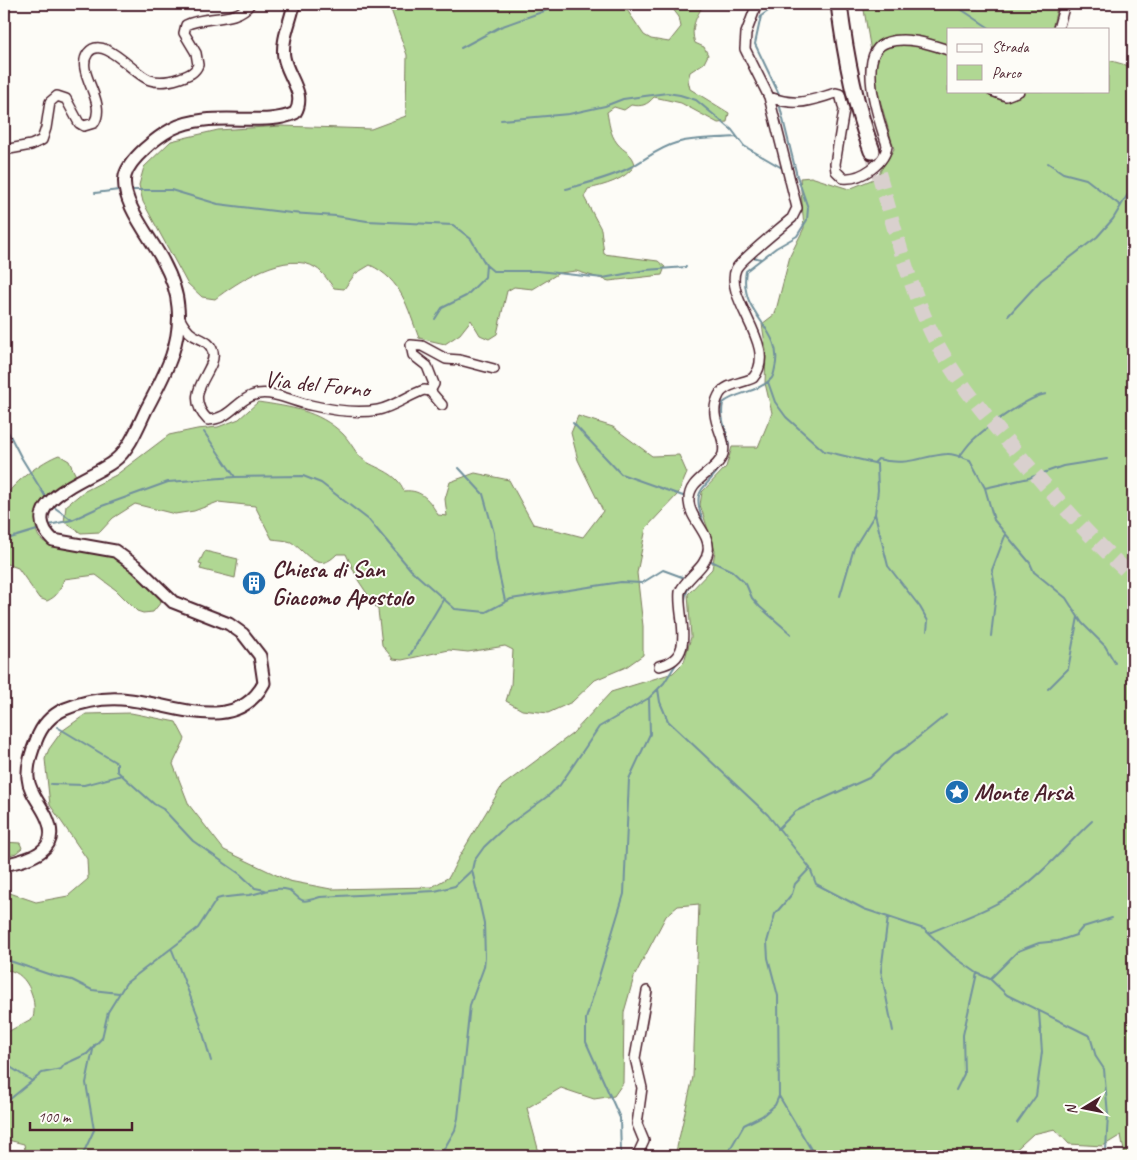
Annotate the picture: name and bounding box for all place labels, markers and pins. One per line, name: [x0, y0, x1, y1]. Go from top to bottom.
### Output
place label: Chiesa di San Giacomo Apostolo: [272, 554, 416, 612]
building icon: Chiesa di San Giacomo Apostolo: [241, 570, 267, 596]
place label: Monte Arsà: [974, 777, 1075, 807]
place icon: Monte Arsà: [944, 779, 970, 805]

